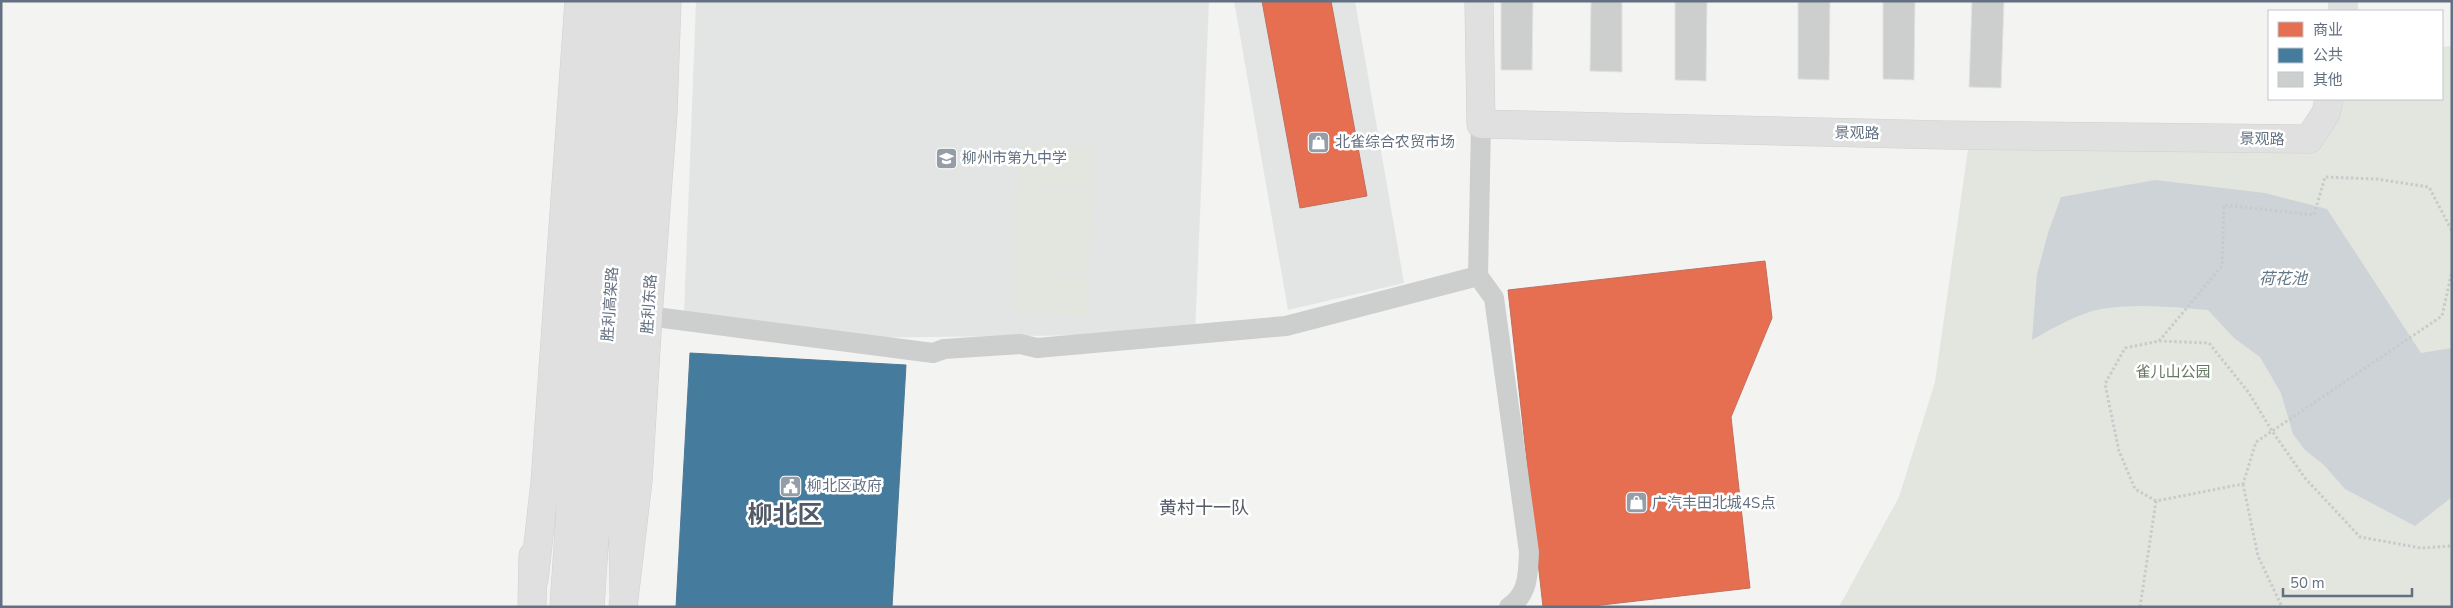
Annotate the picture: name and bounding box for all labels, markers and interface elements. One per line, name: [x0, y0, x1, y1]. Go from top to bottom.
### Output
legend: [2268, 10, 2443, 100]
text: 商业: [2313, 20, 2343, 40]
text: 公共: [2313, 45, 2343, 65]
text: 其他: [2313, 70, 2343, 90]
street label: 景观路: [1834, 123, 1880, 143]
street label: 景观路: [2239, 129, 2285, 149]
shop icon: 北雀综合农贸市场: [1307, 130, 1331, 154]
place label: 北雀综合农贸市场: [1335, 132, 1455, 152]
school or university icon: 柳州市第九中学: [934, 146, 958, 170]
place label: 柳州市第九中学: [962, 148, 1067, 168]
street label: 胜利高架路: [597, 266, 623, 342]
water label: 荷花池: [2259, 268, 2309, 290]
street label: 胜利东路: [637, 273, 661, 335]
park label: 雀儿山公园: [2135, 362, 2211, 382]
public building icon: 柳北区政府: [779, 474, 803, 498]
place label: 柳北区政府: [807, 476, 882, 496]
shop icon: 广汽丰田北城4S点: [1624, 491, 1648, 515]
place label: 广汽丰田北城4S点: [1652, 493, 1775, 513]
district label: 黄村十一队: [1159, 496, 1249, 520]
district label: 柳北区: [747, 498, 823, 532]
scale bar: [2283, 566, 2412, 598]
text: 50 m: [2290, 573, 2325, 593]

